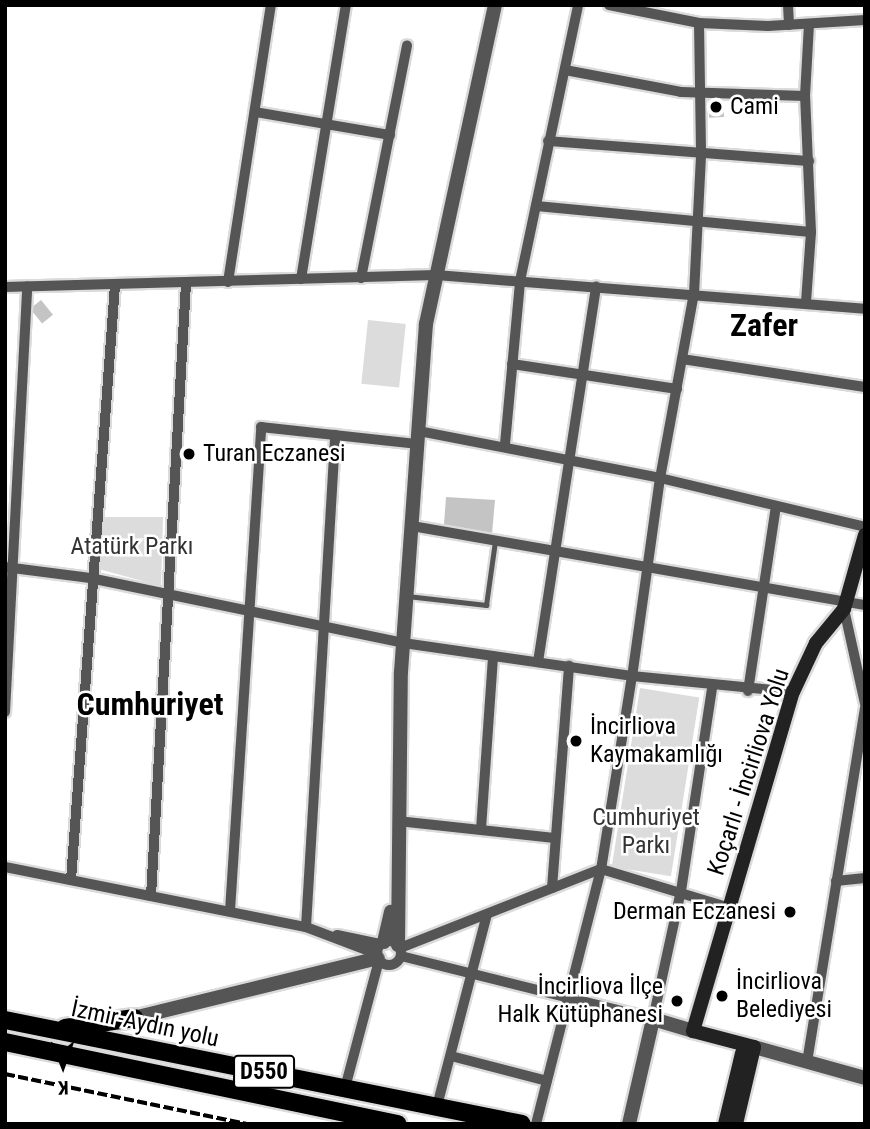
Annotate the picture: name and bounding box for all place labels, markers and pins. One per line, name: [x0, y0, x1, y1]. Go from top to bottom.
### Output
place label: Cami: [730, 93, 779, 121]
marker: Cami: [708, 99, 724, 115]
place label: Turan Eczanesi: [203, 440, 346, 468]
marker: Turan Eczanesi: [181, 446, 197, 462]
place label: İncirliova Kaymakamlığı: [590, 713, 723, 769]
marker: İncirliova Kaymakamlığı: [568, 733, 584, 749]
place label: Derman Eczanesi: [613, 898, 776, 926]
marker: Derman Eczanesi: [782, 904, 798, 920]
place label: İncirliova Belediyesi: [736, 968, 832, 1024]
place label: İncirliova İlçe Halk Kütüphanesi: [497, 973, 663, 1029]
marker: İncirliova Belediyesi: [714, 988, 730, 1004]
marker: İncirliova İlçe Halk Kütüphanesi: [669, 993, 685, 1009]

